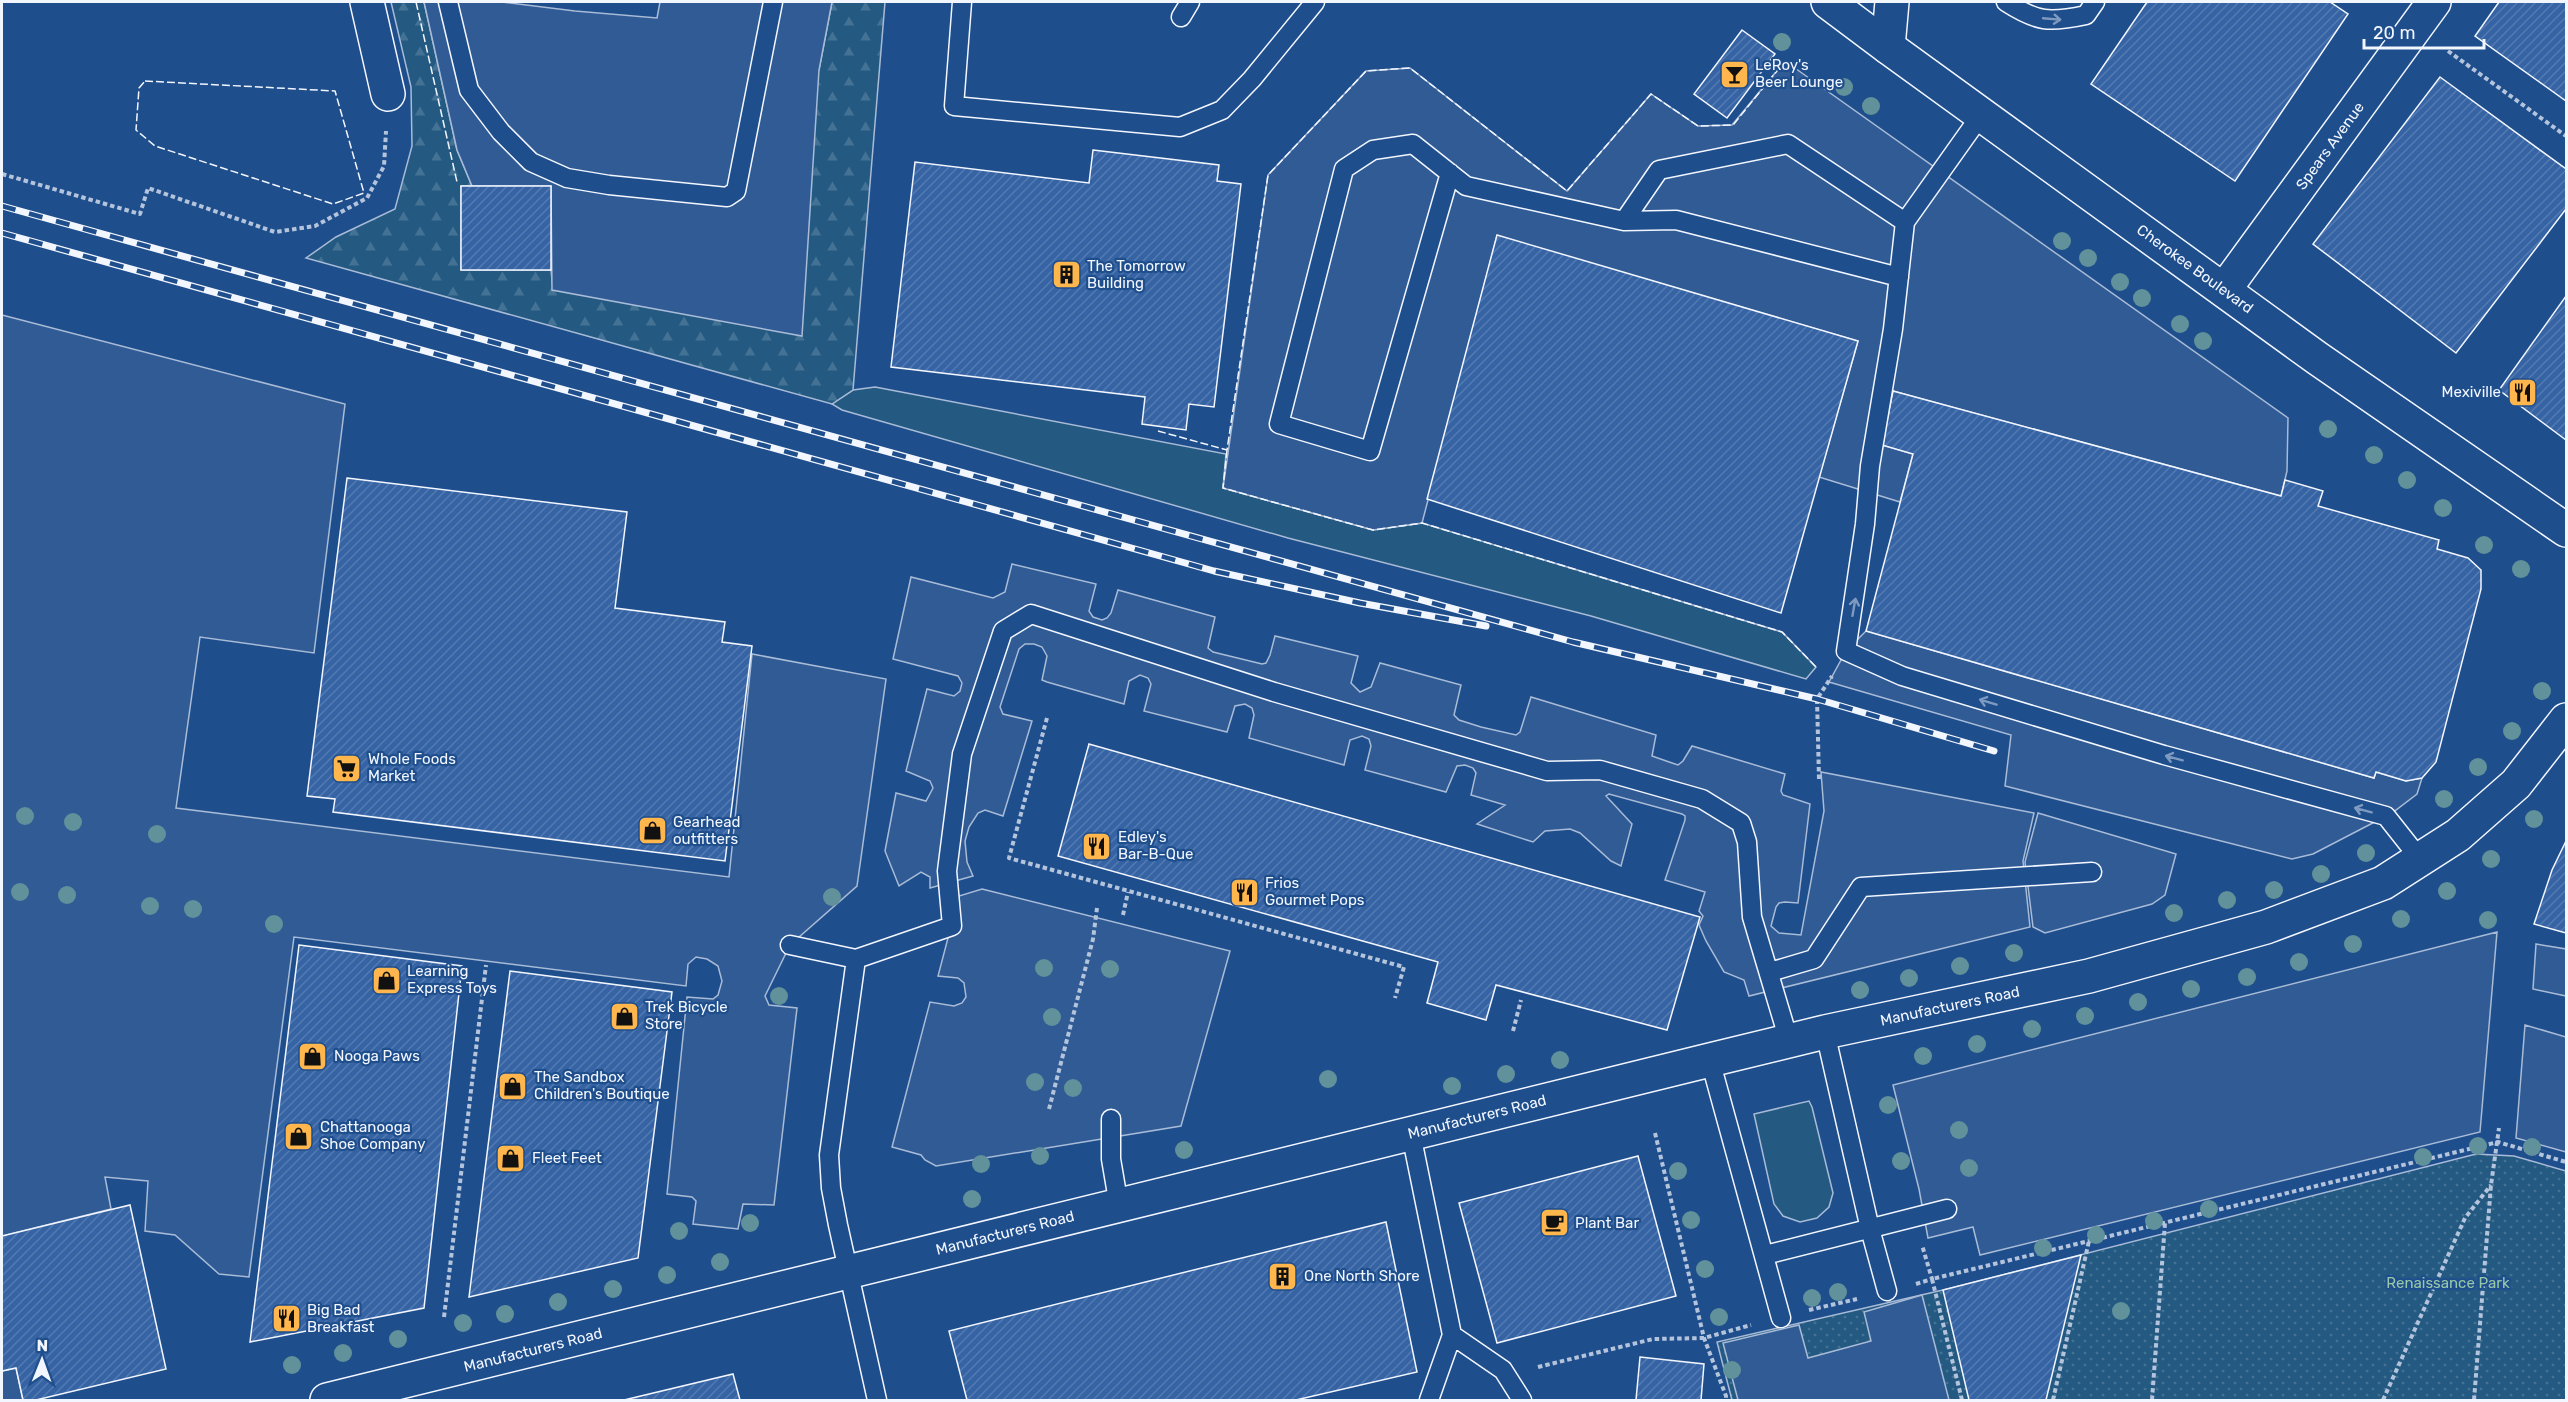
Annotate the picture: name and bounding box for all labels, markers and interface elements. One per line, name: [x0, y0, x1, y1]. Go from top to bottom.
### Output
scale bar: [2364, 12, 2484, 50]
one-way arrow: [2042, 14, 2061, 25]
text: 20 m: [2373, 22, 2415, 44]
place label: LeRoy's Beer Lounge: [1755, 56, 1843, 91]
bar icon: LeRoy's Beer Lounge: [1718, 58, 1750, 90]
street label: Spears Avenue: [2292, 99, 2368, 193]
street label: Cherokee Boulevard: [2133, 221, 2257, 317]
place label: The Tomorrow Building: [1087, 257, 1186, 292]
building icon: The Tomorrow Building: [1050, 259, 1082, 291]
restaurant icon: Mexiville: [2506, 376, 2538, 408]
place label: Mexiville: [2442, 383, 2501, 401]
one-way arrow: [1849, 598, 1860, 618]
one-way arrow: [1979, 696, 1998, 707]
place label: Whole Foods Market: [368, 750, 456, 785]
supermarket icon: Whole Foods Market: [331, 752, 363, 784]
one-way arrow: [2165, 752, 2184, 763]
one-way arrow: [2353, 803, 2372, 815]
place label: Gearhead outfitters: [673, 813, 740, 848]
shop icon: Gearhead outfitters: [636, 815, 668, 847]
place label: Edley's Bar-B-Que: [1118, 828, 1193, 863]
restaurant icon: Edley's Bar-B-Que: [1081, 830, 1113, 862]
place label: Frios Gourmet Pops: [1265, 874, 1365, 909]
restaurant icon: Frios Gourmet Pops: [1228, 876, 1260, 908]
place label: Learning Express Toys: [407, 962, 497, 997]
shop icon: Learning Express Toys: [370, 964, 402, 996]
street label: Manufacturers Road: [1879, 982, 2021, 1030]
place label: Trek Bicycle Store: [645, 998, 728, 1033]
shop icon: Trek Bicycle Store: [608, 1000, 640, 1032]
shop icon: Nooga Paws: [297, 1040, 329, 1072]
place label: Nooga Paws: [334, 1047, 420, 1065]
place label: The Sandbox Children's Boutique: [534, 1068, 670, 1103]
shop icon: The Sandbox Children's Boutique: [497, 1070, 529, 1102]
street label: Manufacturers Road: [1406, 1091, 1548, 1143]
place label: Chattanooga Shoe Company: [320, 1118, 425, 1153]
shop icon: Chattanooga Shoe Company: [283, 1120, 315, 1152]
shop icon: Fleet Feet: [495, 1142, 527, 1174]
place label: Fleet Feet: [532, 1149, 602, 1167]
street label: Manufacturers Road: [934, 1207, 1076, 1259]
cafe icon: Plant Bar: [1538, 1207, 1570, 1239]
place label: Plant Bar: [1575, 1214, 1639, 1232]
building icon: One North Shore: [1267, 1260, 1299, 1292]
place label: One North Shore: [1304, 1267, 1420, 1285]
park label: Renaissance Park: [2386, 1274, 2510, 1292]
place label: Big Bad Breakfast: [307, 1301, 375, 1336]
restaurant icon: Big Bad Breakfast: [270, 1303, 302, 1335]
street label: Manufacturers Road: [462, 1324, 604, 1376]
north arrow: [12, 1330, 72, 1390]
text: N: [36, 1336, 48, 1355]

